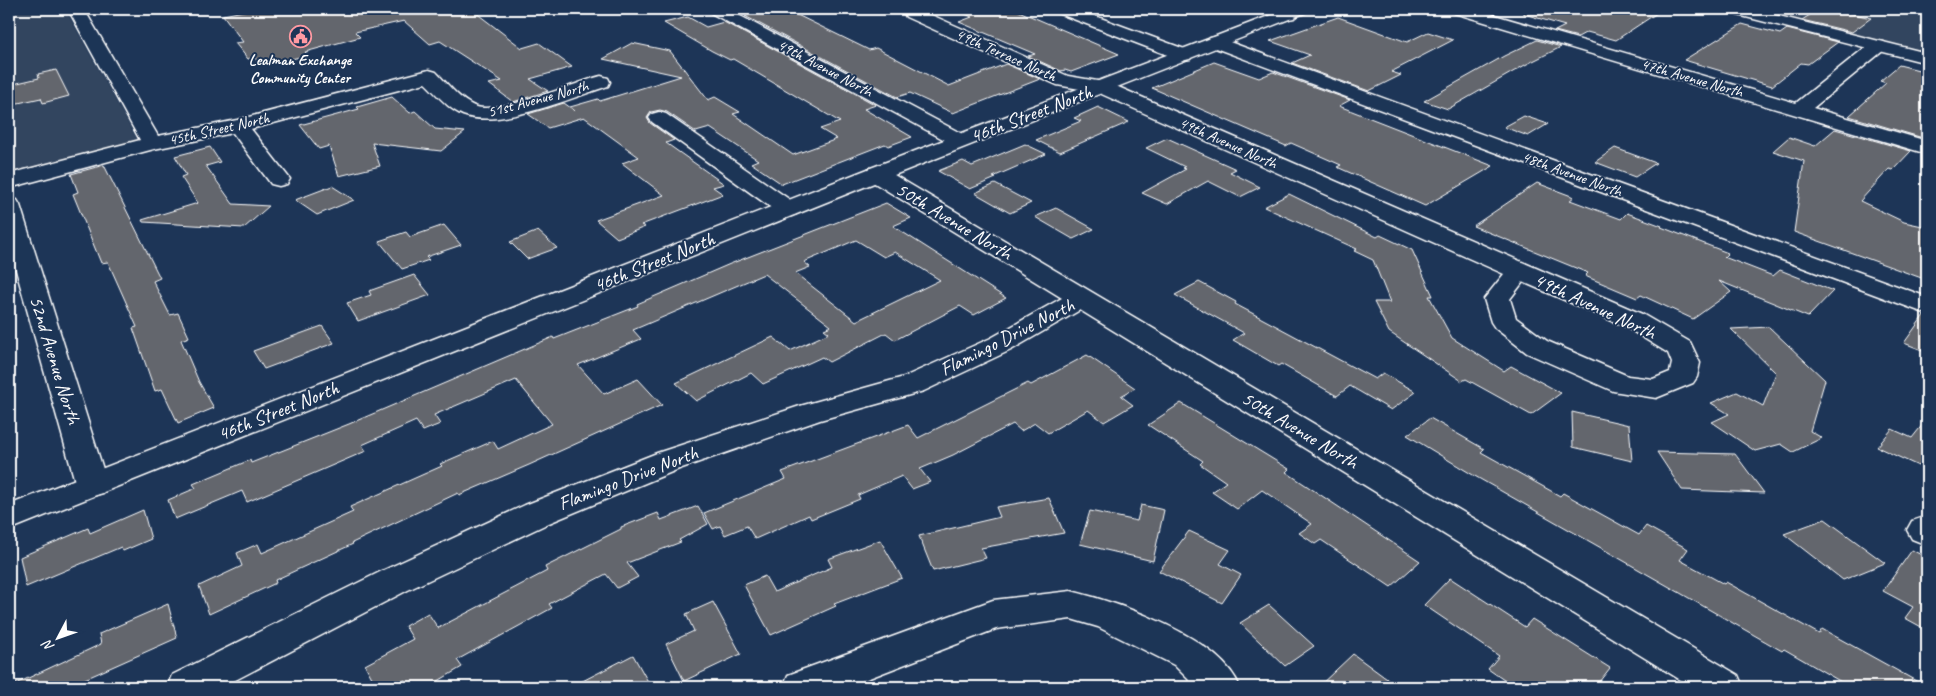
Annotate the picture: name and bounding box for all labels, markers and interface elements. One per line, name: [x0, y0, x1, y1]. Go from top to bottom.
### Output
public building icon: Lealman Exchange Community Center: [288, 24, 312, 48]
street label: 49th Terrace North: [953, 24, 1060, 86]
street label: 49th Avenue North: [774, 34, 878, 102]
place label: Lealman Exchange Community Center: [249, 50, 353, 88]
street label: 47th Avenue North: [1639, 54, 1747, 103]
street label: 51st Avenue North: [485, 76, 592, 122]
street label: 46th Street North: [967, 79, 1096, 149]
street label: 45th Street North: [167, 108, 272, 150]
street label: 49th Avenue North: [1176, 112, 1282, 174]
street label: 48th Avenue North: [1519, 147, 1626, 202]
street label: 50th Avenue North: [891, 176, 1018, 266]
street label: 46th Street North: [590, 226, 719, 298]
street label: 49th Avenue North: [1530, 267, 1661, 346]
street label: Flamingo Drive North: [936, 292, 1079, 382]
street label: 52nd Avenue North: [24, 293, 87, 429]
street label: 46th Street North: [214, 375, 343, 447]
street label: 50th Avenue North: [1237, 385, 1364, 475]
street label: Flamingo Drive North: [555, 440, 702, 516]
north arrow: [32, 614, 82, 664]
text: N: [38, 636, 58, 655]

